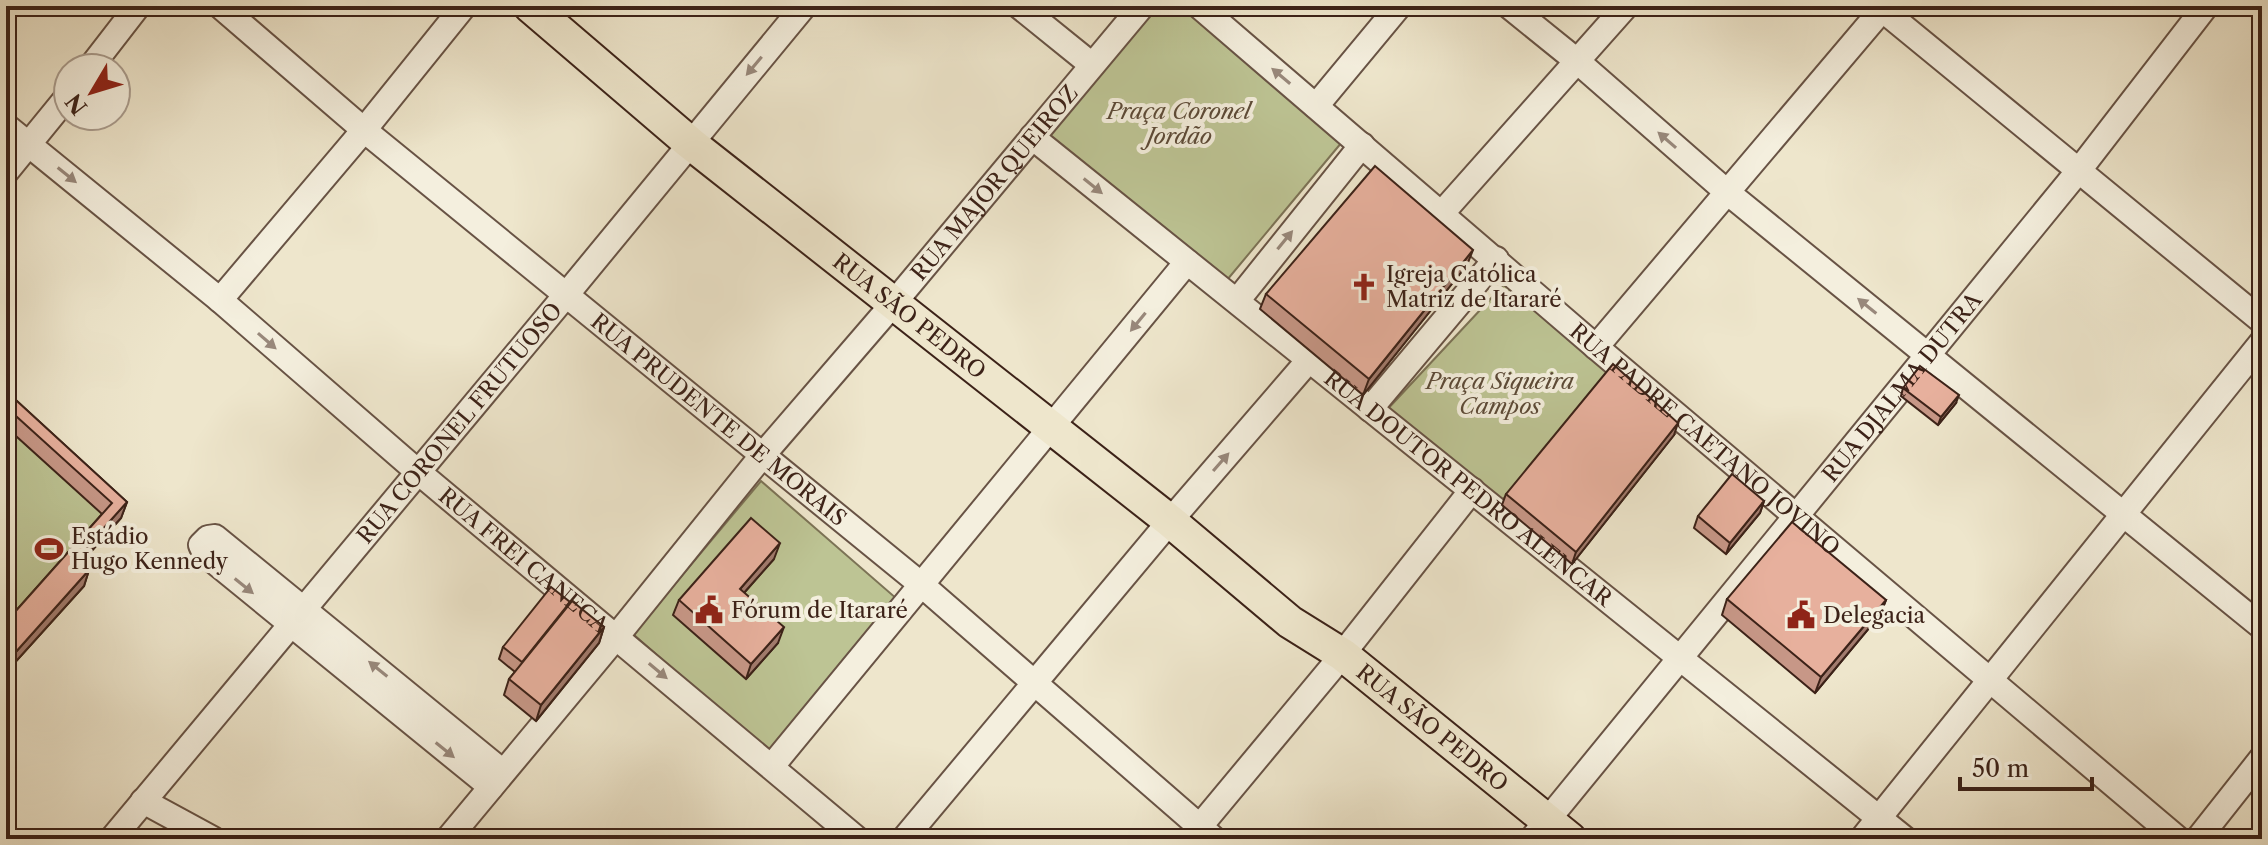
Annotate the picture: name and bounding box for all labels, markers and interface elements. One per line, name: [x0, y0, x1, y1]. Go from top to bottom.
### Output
north arrow: [52, 52, 132, 132]
one-way arrow: [746, 56, 763, 76]
one-way arrow: [1272, 68, 1292, 85]
street label: RUA MAJOR QUEIROZ: [905, 80, 1084, 286]
text: N: [60, 88, 93, 120]
park label: Praça Coronel Jordão: [1105, 98, 1254, 150]
one-way arrow: [1657, 131, 1677, 149]
one-way arrow: [57, 166, 77, 183]
one-way arrow: [1083, 178, 1103, 194]
one-way arrow: [1277, 230, 1293, 250]
street label: RUA SÃO PEDRO: [827, 248, 991, 385]
place label: Igreja Católica Matriz de Itararé: [1386, 261, 1562, 313]
church icon: Igreja Católica Matriz de Itararé: [1349, 272, 1379, 302]
street label: RUA DJALMA DUTRA: [1817, 287, 1988, 487]
street label: RUA CORONEL FRUTUOSO: [351, 297, 568, 549]
one-way arrow: [1857, 298, 1877, 315]
street label: RUA PRUDENTE DE MORAIS: [585, 308, 852, 532]
one-way arrow: [1130, 312, 1147, 332]
street label: RUA PADRE CAETANO JOVINO: [1564, 318, 1845, 561]
one-way arrow: [257, 332, 277, 349]
street label: RUA DOUTOR PEDRO ALENCAR: [1319, 365, 1618, 613]
park label: Praça Siqueira Campos: [1424, 368, 1574, 420]
one-way arrow: [1212, 452, 1229, 472]
street label: RUA FREI CANECA: [433, 482, 614, 640]
place label: Estádio Hugo Kennedy: [71, 523, 229, 575]
sports icon: Estádio Hugo Kennedy: [34, 534, 64, 564]
one-way arrow: [234, 577, 254, 593]
public building icon: Fórum de Itararé: [694, 595, 724, 625]
place label: Fórum de Itararé: [731, 597, 908, 624]
public building icon: Delegacia: [1786, 600, 1816, 630]
place label: Delegacia: [1823, 602, 1925, 629]
street label: RUA SÃO PEDRO: [1351, 658, 1513, 797]
one-way arrow: [368, 662, 388, 678]
one-way arrow: [648, 662, 668, 679]
one-way arrow: [435, 741, 455, 758]
scale bar: [1960, 741, 2092, 791]
text: 50 m: [1972, 754, 2029, 783]

